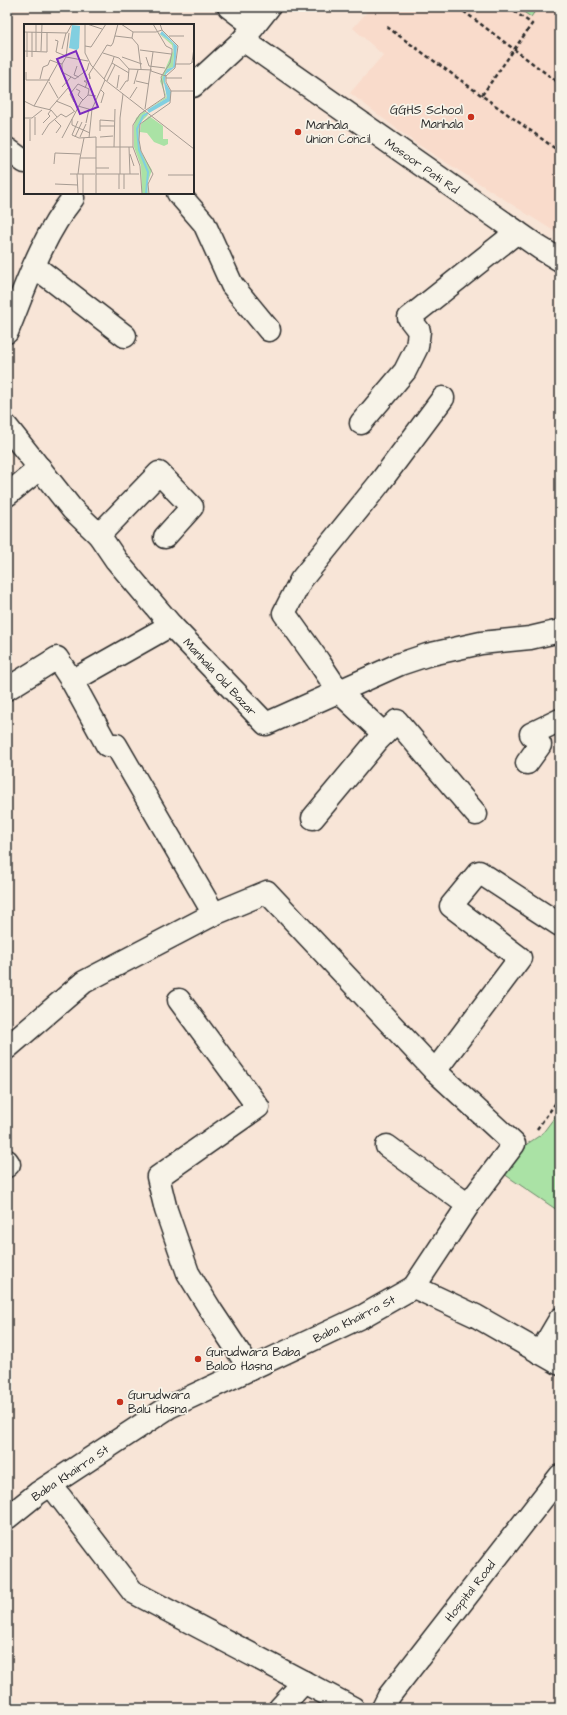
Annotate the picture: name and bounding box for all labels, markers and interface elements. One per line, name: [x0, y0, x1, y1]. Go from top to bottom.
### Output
inset map: [24, 24, 194, 194]
place label: GGHS School Manhala: [390, 102, 463, 133]
marker: GGHS School Manhala: [466, 112, 476, 122]
place label: Manhala Union Concil: [306, 117, 371, 148]
marker: Manhala Union Concil: [293, 127, 303, 137]
street label: Masoor Pati Rd: [381, 135, 462, 198]
street label: Manhala Old Bazar: [179, 635, 261, 720]
street label: Baba Khairra St: [310, 1291, 398, 1347]
place label: Gurudwara Baba Baloo Hasna: [206, 1344, 300, 1375]
marker: Gurudwara Baba Baloo Hasna: [193, 1354, 203, 1364]
place label: Gurudwara Balu Hasna: [128, 1387, 190, 1418]
marker: Gurudwara Balu Hasna: [115, 1397, 125, 1407]
street label: Baba Khairra St: [28, 1441, 113, 1506]
street label: Hospital Road: [441, 1557, 500, 1626]

